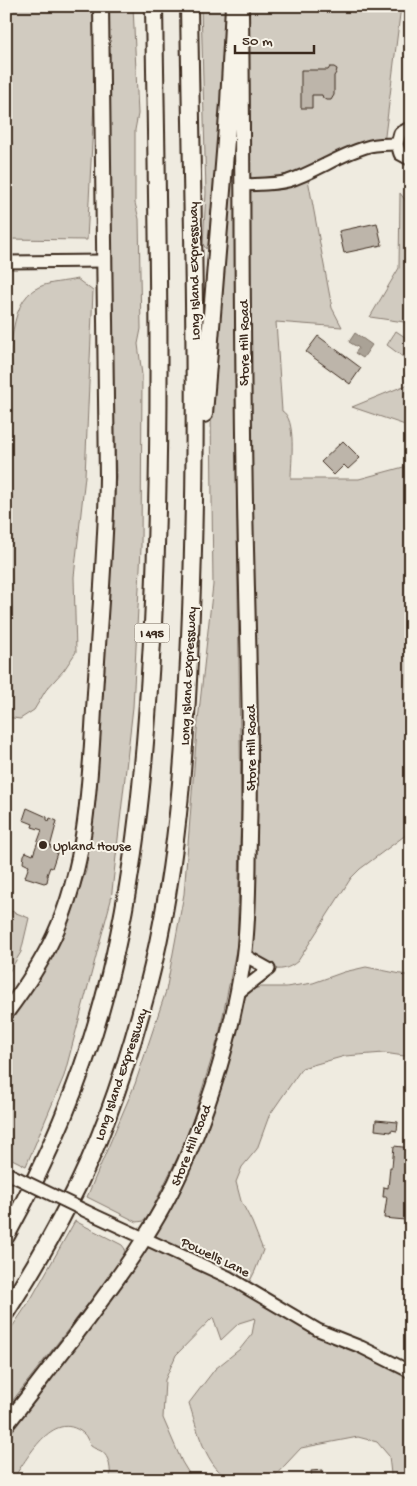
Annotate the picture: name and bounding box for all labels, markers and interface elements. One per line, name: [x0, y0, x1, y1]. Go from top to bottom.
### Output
scale bar: [235, 22, 313, 54]
text: 50 m: [242, 33, 273, 51]
street label: Long Island Expressway: [186, 201, 205, 341]
street label: Store Hill Road: [237, 298, 254, 386]
street label: Long Island Expressway: [177, 606, 202, 746]
road number: I 495: [134, 624, 170, 642]
street label: Store Hill Road: [244, 703, 261, 791]
marker: Upland House: [37, 839, 49, 851]
place label: Upland House: [53, 839, 132, 856]
street label: Long Island Expressway: [92, 1006, 153, 1143]
street label: Store Hill Road: [168, 1101, 217, 1189]
street label: Powells Lane: [177, 1234, 253, 1283]

